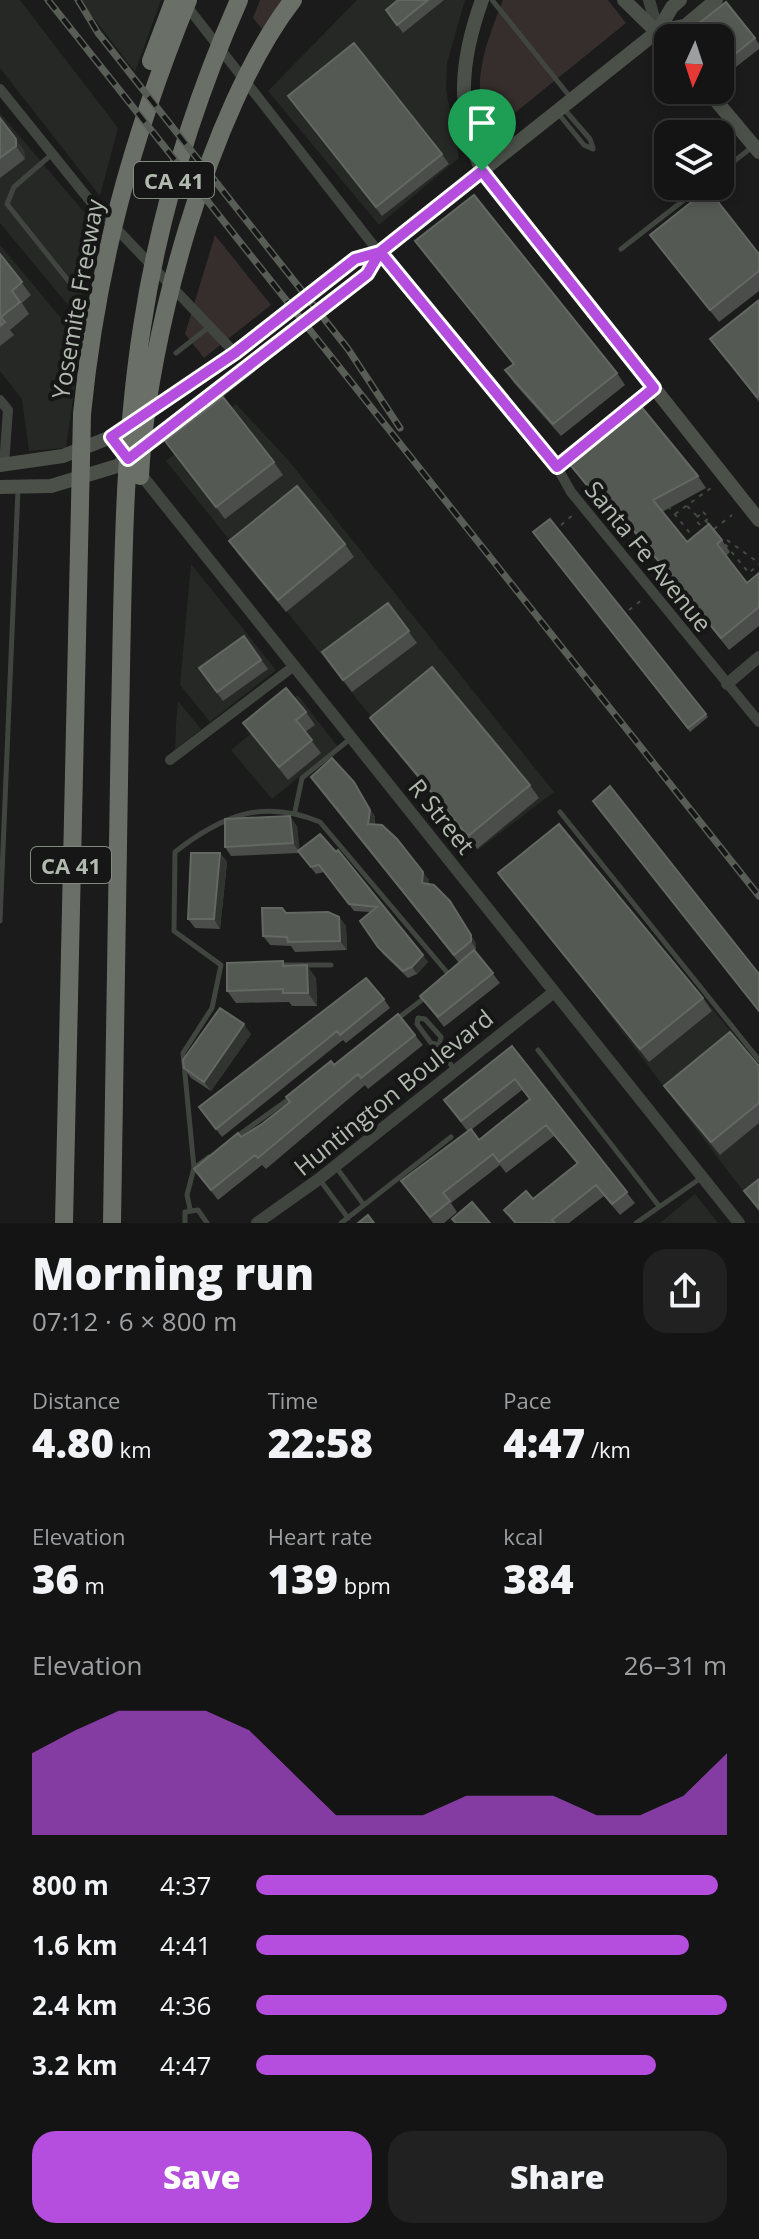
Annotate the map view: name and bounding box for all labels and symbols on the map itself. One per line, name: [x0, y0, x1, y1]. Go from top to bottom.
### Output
north arrow: [654, 24, 734, 104]
pin: [448, 89, 516, 171]
road number: CA 41: [134, 162, 214, 198]
street label: Yosemite Freeway: [43, 196, 111, 402]
street label: Santa Fe Avenue: [578, 474, 720, 638]
street label: R Street: [401, 771, 483, 861]
road number: CA 41: [31, 847, 111, 883]
street label: Huntington Boulevard: [286, 1001, 500, 1183]

